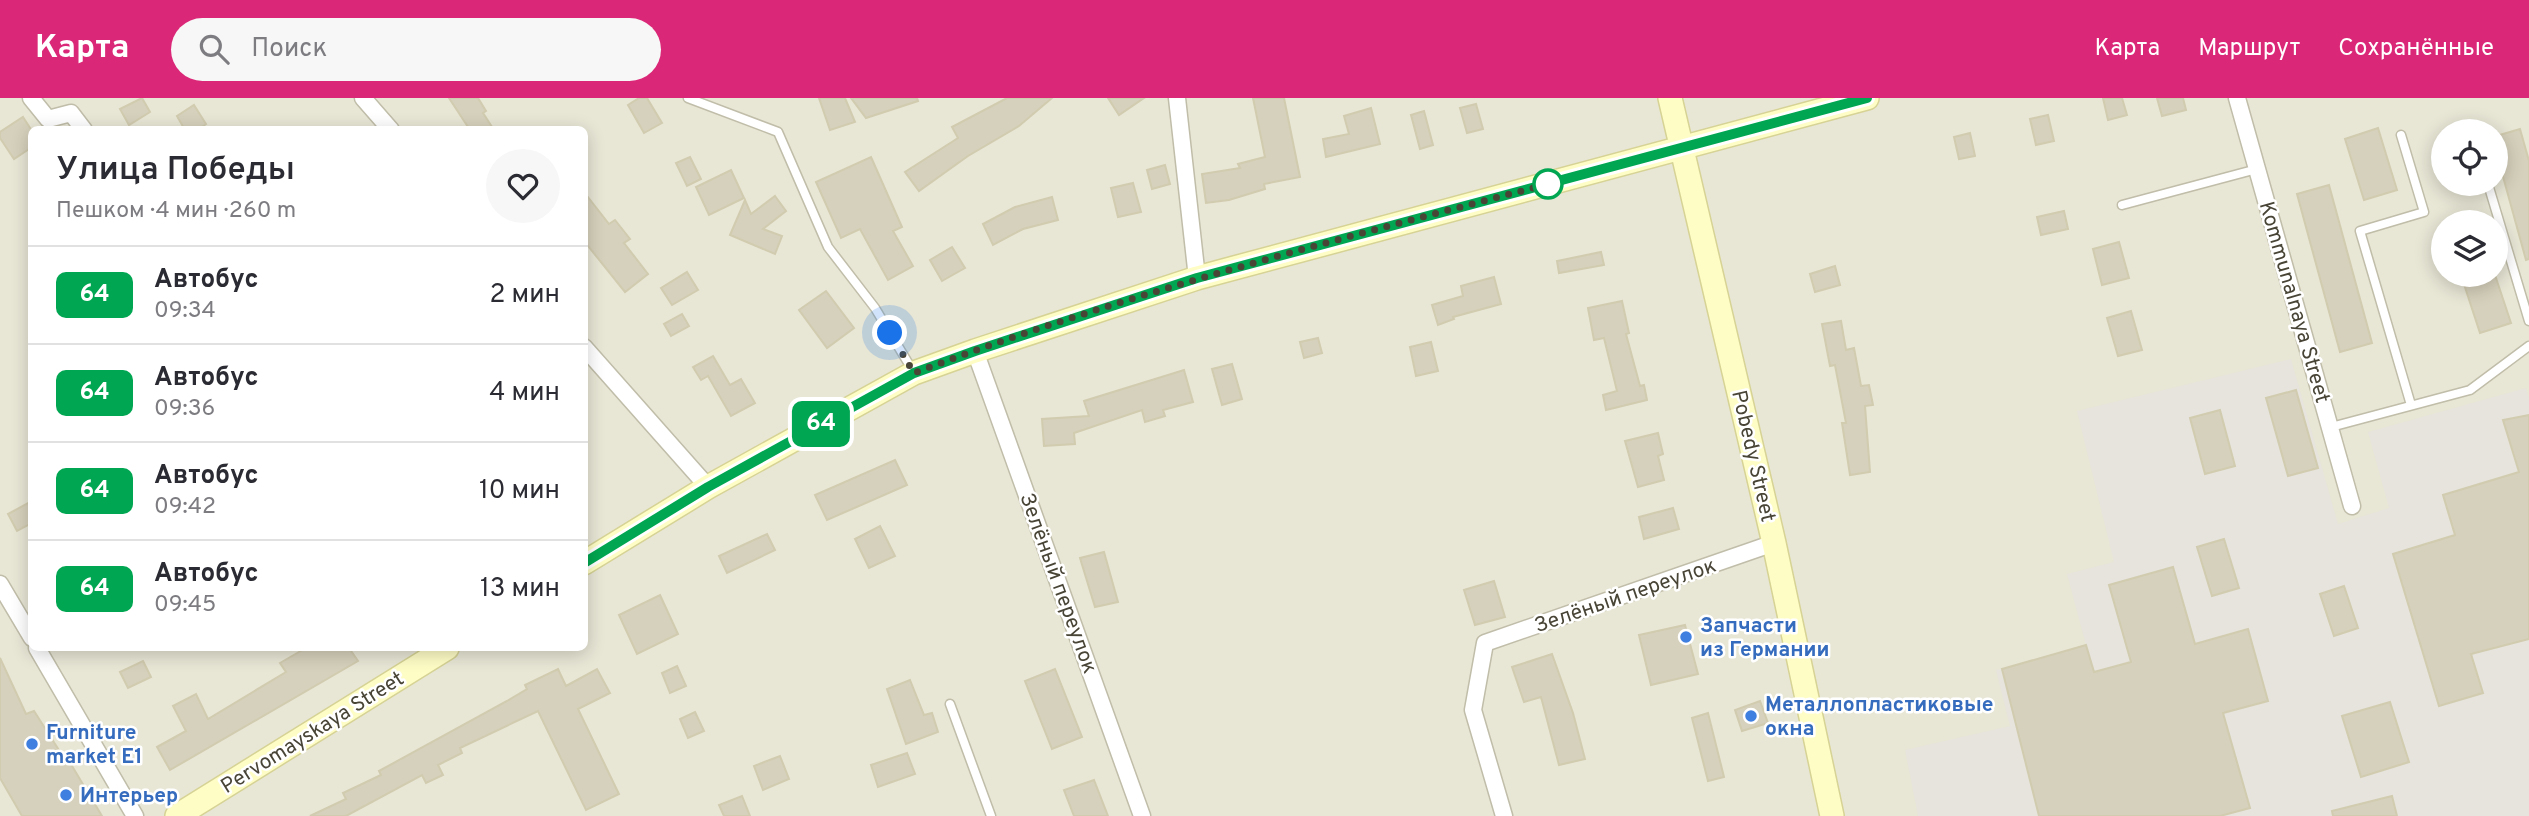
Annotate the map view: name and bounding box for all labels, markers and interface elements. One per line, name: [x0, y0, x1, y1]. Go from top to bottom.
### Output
search box: [171, 18, 661, 81]
text: Карта: [35, 28, 129, 70]
icon: search: [195, 30, 233, 68]
text: Поиск: [251, 33, 327, 66]
text: Карта: [2094, 34, 2160, 64]
text: Маршрут: [2198, 34, 2300, 64]
text: Сохранённые: [2338, 34, 2494, 64]
map controls: [2431, 119, 2508, 287]
button: locate: [2431, 119, 2508, 196]
button: heart: [486, 149, 560, 223]
text: Улица Победы: [56, 150, 295, 192]
unlabelled marker: [1533, 169, 1563, 199]
text: Пешком · 4 мин · 260 m: [56, 197, 296, 226]
street label: Kommunalnaya Street: [2252, 198, 2335, 406]
button: layers: [2431, 210, 2508, 287]
text: Автобус: [154, 264, 259, 297]
text: 2 мин: [489, 279, 560, 312]
text: 64: [79, 280, 110, 310]
text: 09:34: [154, 297, 216, 326]
your location: [872, 315, 907, 350]
text: Автобус: [154, 362, 259, 395]
text: 4 мин: [489, 377, 560, 410]
text: 64: [79, 378, 110, 408]
street label: Pobedy Street: [1724, 388, 1781, 525]
text: 09:36: [154, 395, 215, 424]
line badge: 64: [790, 401, 852, 447]
text: 64: [806, 409, 836, 439]
text: Автобус: [154, 460, 259, 493]
text: 10 мин: [479, 475, 560, 508]
text: 64: [79, 476, 110, 506]
street label: Зелёный переулок: [1012, 489, 1103, 678]
text: 09:42: [154, 493, 216, 522]
street label: Зелёный переулок: [1531, 553, 1720, 640]
text: Автобус: [154, 558, 259, 591]
text: 13 мин: [480, 573, 560, 606]
text: 64: [79, 574, 110, 604]
text: 09:45: [154, 591, 216, 620]
place label: Запчасти из Германии: [1700, 613, 1830, 664]
marker: Запчасти из Германии: [1678, 629, 1694, 645]
street label: Pervomayskaya Street: [216, 666, 409, 801]
place label: Металлопластиковые окна: [1765, 692, 1993, 743]
marker: Металлопластиковые окна: [1743, 708, 1759, 724]
place label: Furniture market E1: [46, 720, 143, 771]
marker: Furniture market E1: [24, 736, 40, 752]
place label: Интерьер: [80, 783, 178, 810]
marker: Интерьер: [58, 787, 74, 803]

